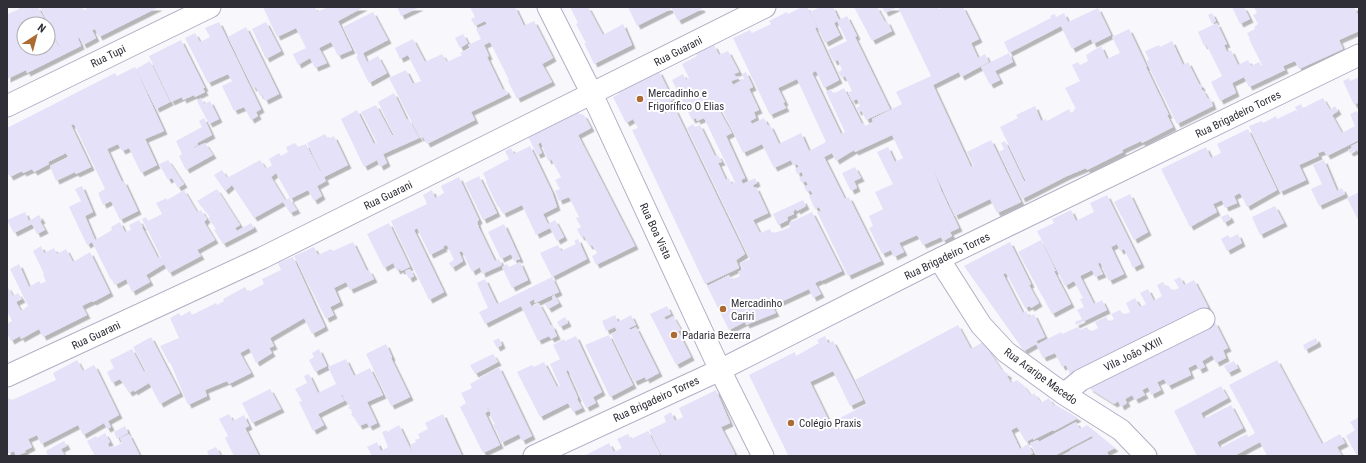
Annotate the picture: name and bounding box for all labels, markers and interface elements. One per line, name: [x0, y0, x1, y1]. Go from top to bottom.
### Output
north arrow: [16, 16, 56, 56]
text: N: [35, 21, 48, 36]
street label: Rua Guarani: [652, 34, 704, 69]
street label: Rua Tupi: [89, 42, 128, 70]
place label: Mercadinho e Frigorífico O Elias: [648, 87, 724, 113]
street label: Rua Brigadeiro Torres: [1193, 88, 1283, 141]
marker: Mercadinho e Frigorífico O Elias: [635, 94, 645, 104]
street label: Rua Guarani: [362, 178, 415, 213]
street label: Rua Boa Vista: [637, 201, 674, 261]
street label: Rua Brigadeiro Torres: [902, 230, 992, 283]
place label: Mercadinho Cariri: [731, 297, 783, 323]
marker: Mercadinho Cariri: [718, 304, 728, 314]
street label: Rua Guarani: [70, 319, 123, 352]
place label: Padaria Bezerra: [682, 329, 751, 342]
marker: Padaria Bezerra: [669, 330, 679, 340]
street label: Vila João XXIII: [1102, 335, 1165, 374]
street label: Rua Araripe Macedo: [1001, 345, 1080, 408]
street label: Rua Brigadeiro Torres: [611, 374, 701, 425]
place label: Colégio Praxis: [799, 417, 861, 430]
marker: Colégio Praxis: [786, 418, 796, 428]

